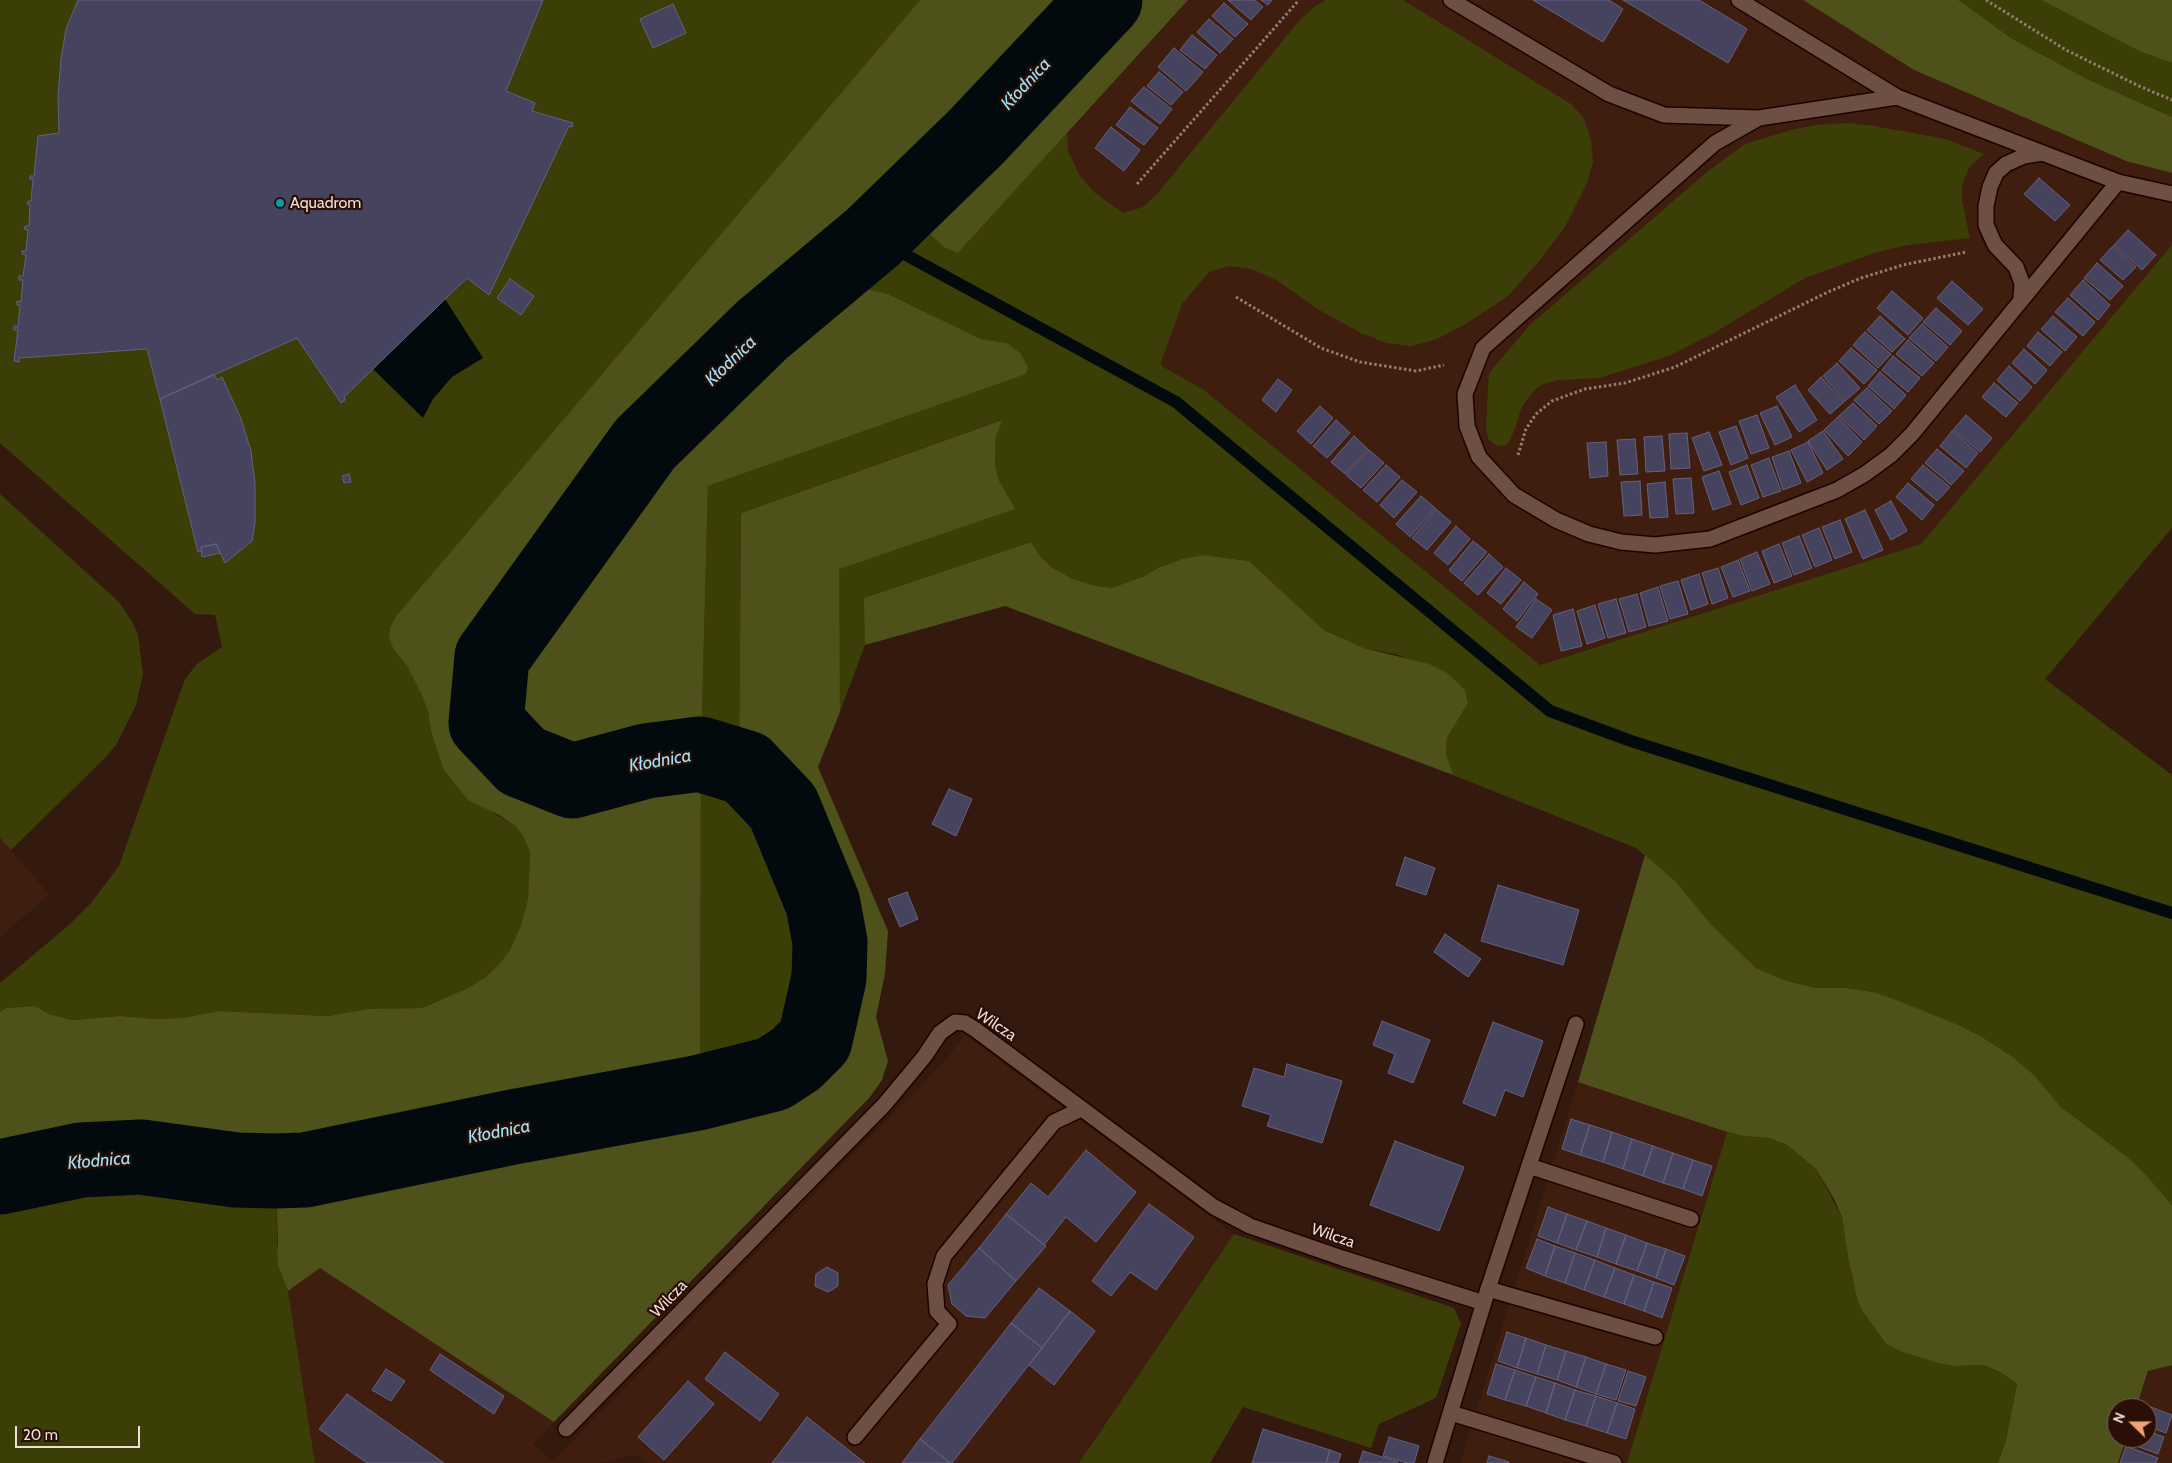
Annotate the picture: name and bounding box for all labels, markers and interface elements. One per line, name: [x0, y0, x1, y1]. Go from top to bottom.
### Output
water label: Kłodnica: [997, 54, 1055, 114]
place label: Aquadrom: [290, 193, 361, 213]
marker: Aquadrom: [274, 197, 286, 209]
water label: Kłodnica: [701, 331, 761, 391]
water label: Kłodnica: [627, 745, 693, 777]
street label: Wilcza: [972, 1005, 1020, 1045]
water label: Kłodnica: [466, 1115, 532, 1149]
water label: Kłodnica: [67, 1147, 131, 1175]
street label: Wilcza: [1309, 1220, 1357, 1252]
street label: Wilcza: [647, 1276, 691, 1322]
north arrow: [2107, 1398, 2157, 1448]
text: N: [2109, 1410, 2129, 1426]
scale bar: [18, 1416, 142, 1448]
text: 20 m: [23, 1426, 58, 1444]

